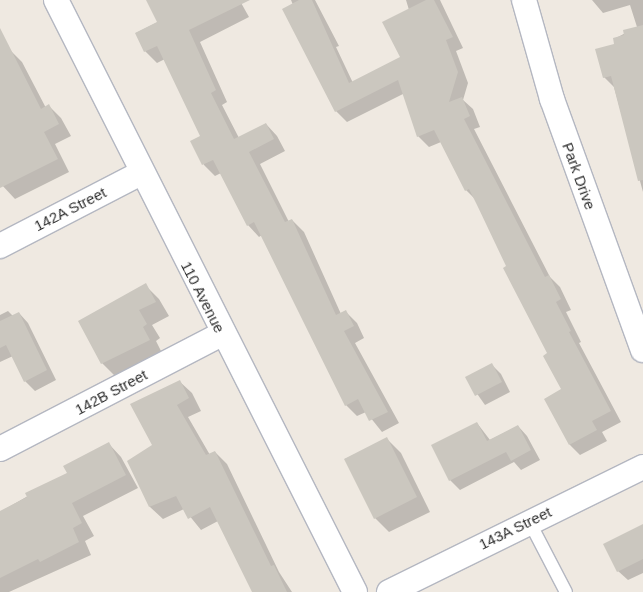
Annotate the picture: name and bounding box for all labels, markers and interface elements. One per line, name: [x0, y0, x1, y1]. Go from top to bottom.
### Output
street label: Park Drive: [559, 140, 599, 212]
street label: 142A Street: [31, 183, 109, 235]
street label: 110 Avenue: [177, 258, 229, 336]
street label: 142B Street: [72, 365, 150, 419]
street label: 143A Street: [475, 503, 555, 553]

